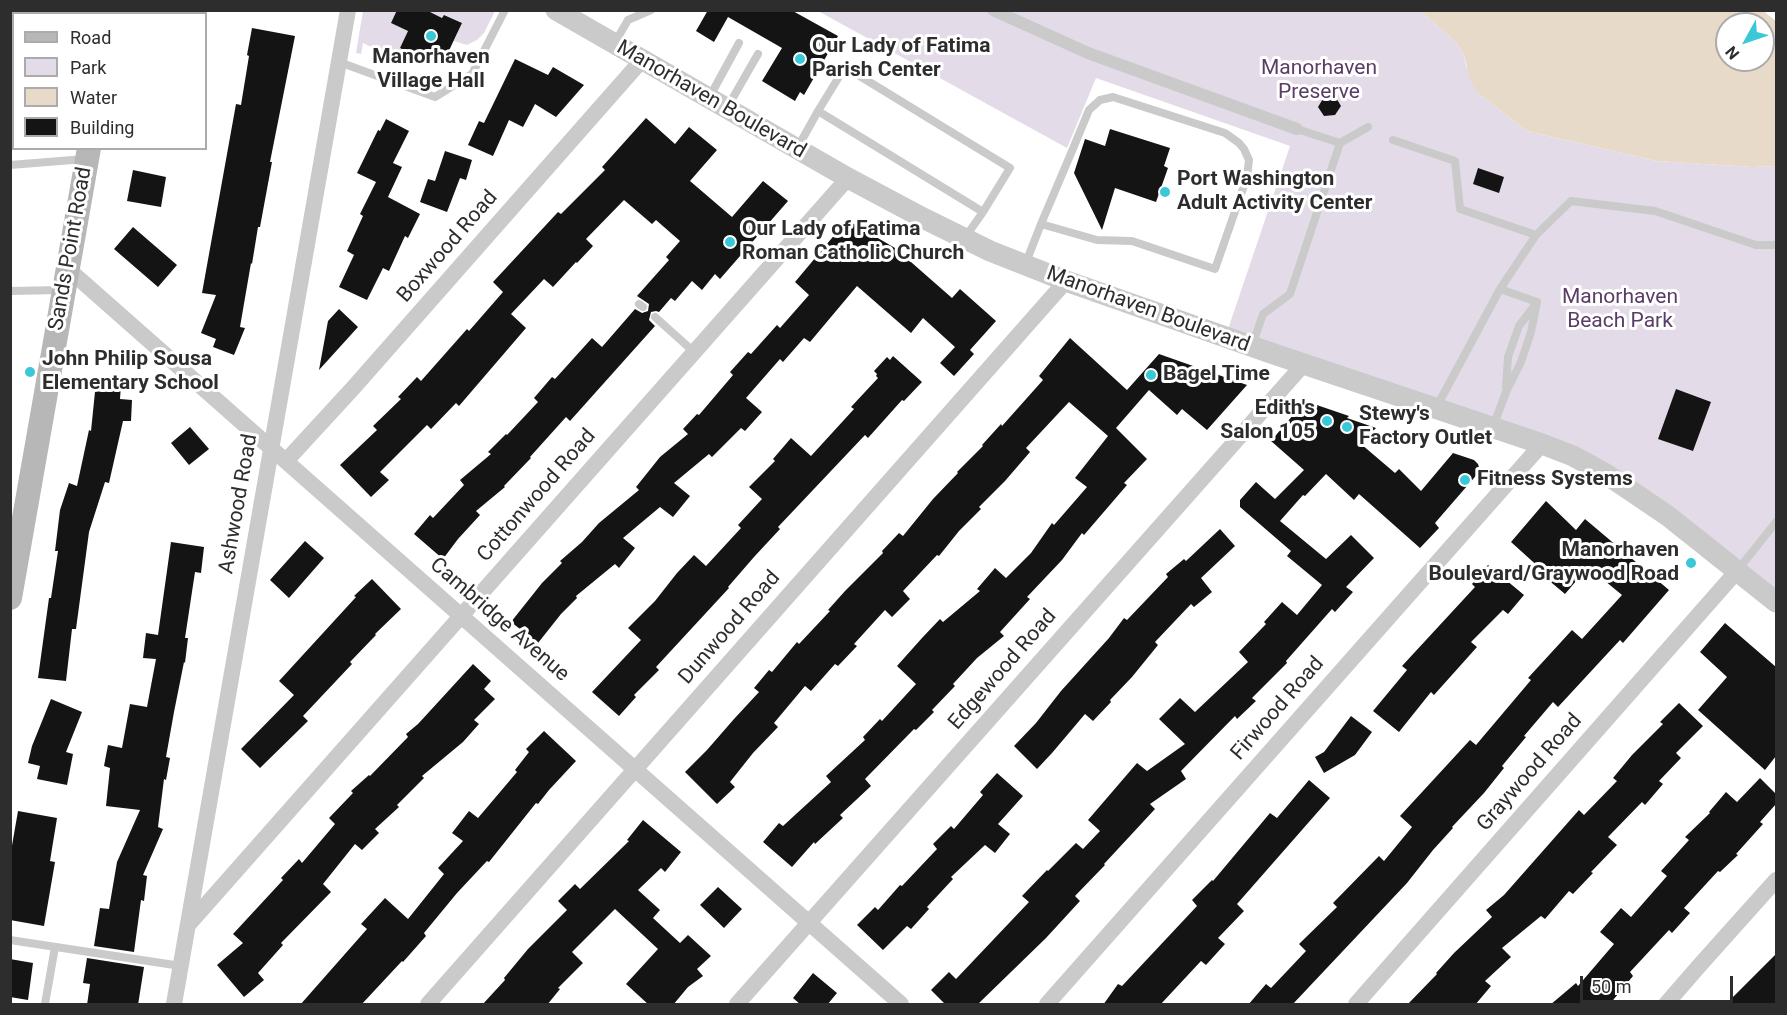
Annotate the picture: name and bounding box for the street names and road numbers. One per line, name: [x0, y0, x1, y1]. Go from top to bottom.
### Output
street label: Manorhaven Boulevard: [612, 36, 810, 164]
street label: Sands Point Road: [44, 165, 98, 333]
street label: Boxwood Road: [392, 186, 504, 308]
street label: Manorhaven Boulevard: [1043, 262, 1253, 358]
street label: Cottonwood Road: [472, 424, 602, 568]
street label: Ashwood Road: [214, 432, 264, 576]
street label: Cambridge Avenue: [424, 553, 574, 687]
street label: Dunwood Road: [674, 566, 786, 690]
street label: Edgewood Road: [944, 605, 1062, 735]
street label: Firwood Road: [1226, 652, 1330, 766]
street label: Graywood Road: [1472, 709, 1588, 837]

